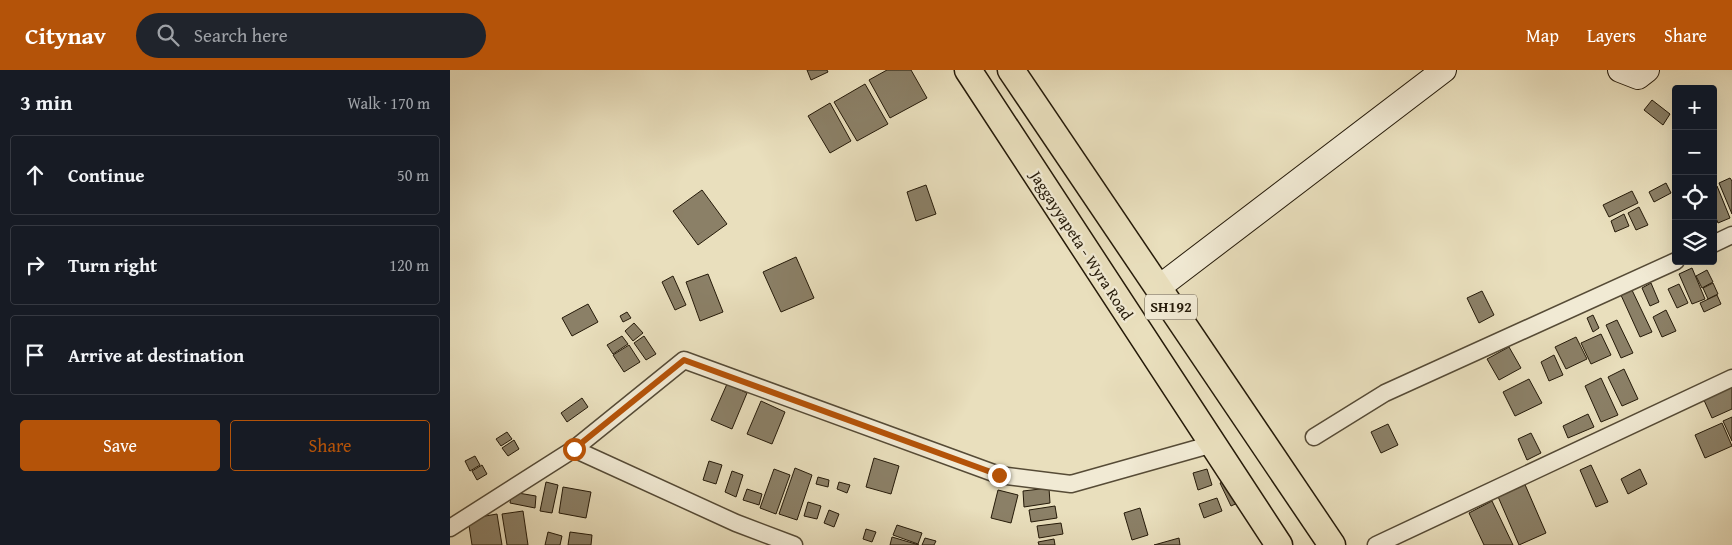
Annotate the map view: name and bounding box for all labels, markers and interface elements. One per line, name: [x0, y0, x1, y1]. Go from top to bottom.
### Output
search box: [136, 13, 486, 58]
text: Citynav: [25, 18, 106, 53]
icon: search: [154, 21, 182, 49]
text: Search here: [194, 21, 288, 49]
text: Map: [1526, 22, 1559, 49]
text: Layers: [1587, 22, 1636, 49]
text: Share: [1664, 22, 1707, 49]
map controls: [1672, 85, 1717, 265]
button: +: [1672, 85, 1717, 130]
text: 3 min: [20, 87, 72, 118]
text: Walk · 170 m: [347, 91, 430, 115]
button: −: [1672, 130, 1717, 175]
icon: ahead: [21, 161, 49, 189]
text: Continue: [68, 161, 145, 189]
text: 50 m: [397, 163, 429, 187]
street label: Jaggayyapeta - Wyra Road: [1024, 164, 1140, 325]
button: locate: [1672, 175, 1717, 220]
button: layers: [1672, 220, 1717, 265]
icon: right: [21, 251, 49, 279]
text: Turn right: [68, 251, 157, 279]
text: 120 m: [389, 253, 429, 277]
road number: SH192: [1145, 294, 1197, 320]
icon: arrive: [21, 341, 49, 369]
text: Arrive at destination: [68, 341, 244, 369]
button: Save: [20, 420, 220, 471]
button: Share: [230, 420, 430, 471]
route start: [563, 438, 586, 461]
route end: [988, 464, 1011, 487]

